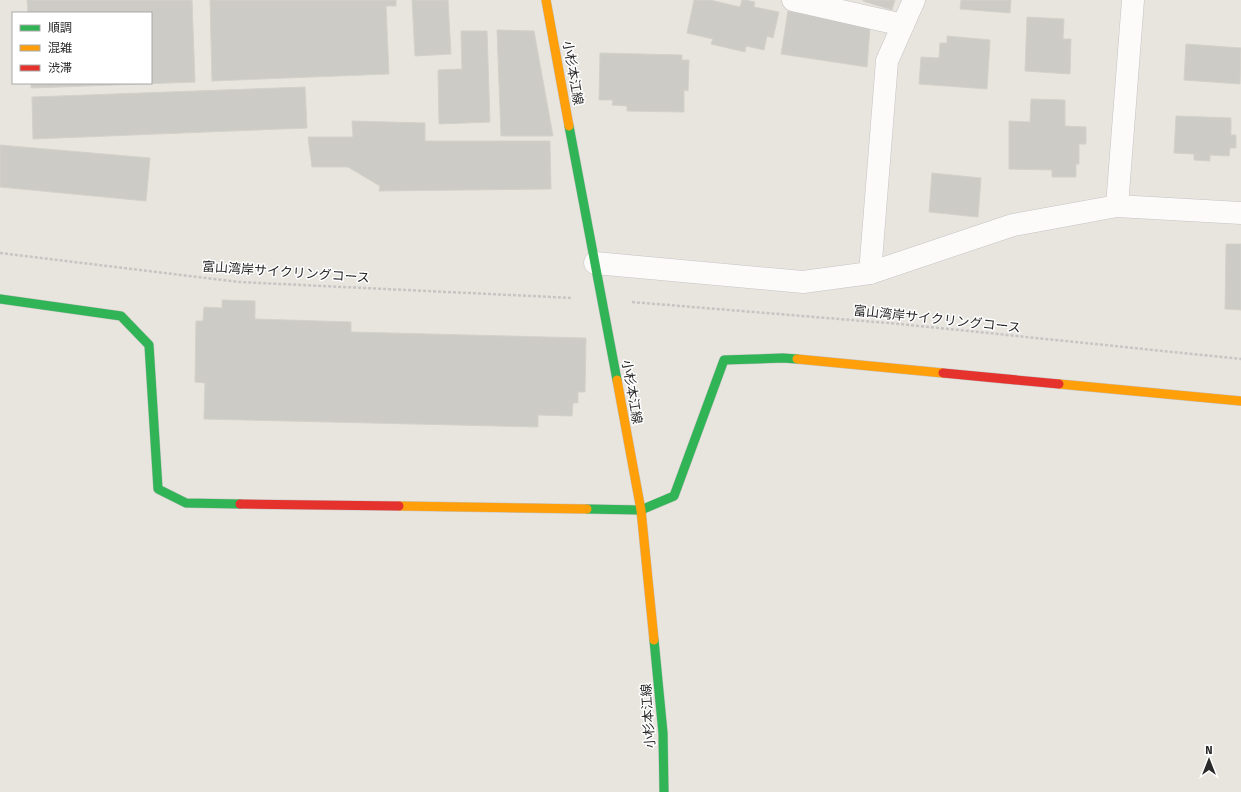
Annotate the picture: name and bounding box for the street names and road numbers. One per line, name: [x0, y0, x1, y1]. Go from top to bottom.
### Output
street label: 小杉本江線: [560, 40, 586, 106]
street label: 富山湾岸サイクリングコース: [202, 259, 370, 285]
street label: 富山湾岸サイクリングコース: [853, 303, 1021, 335]
street label: 小杉本江線: [619, 359, 645, 425]
street label: 小杉本江線: [638, 683, 658, 749]

